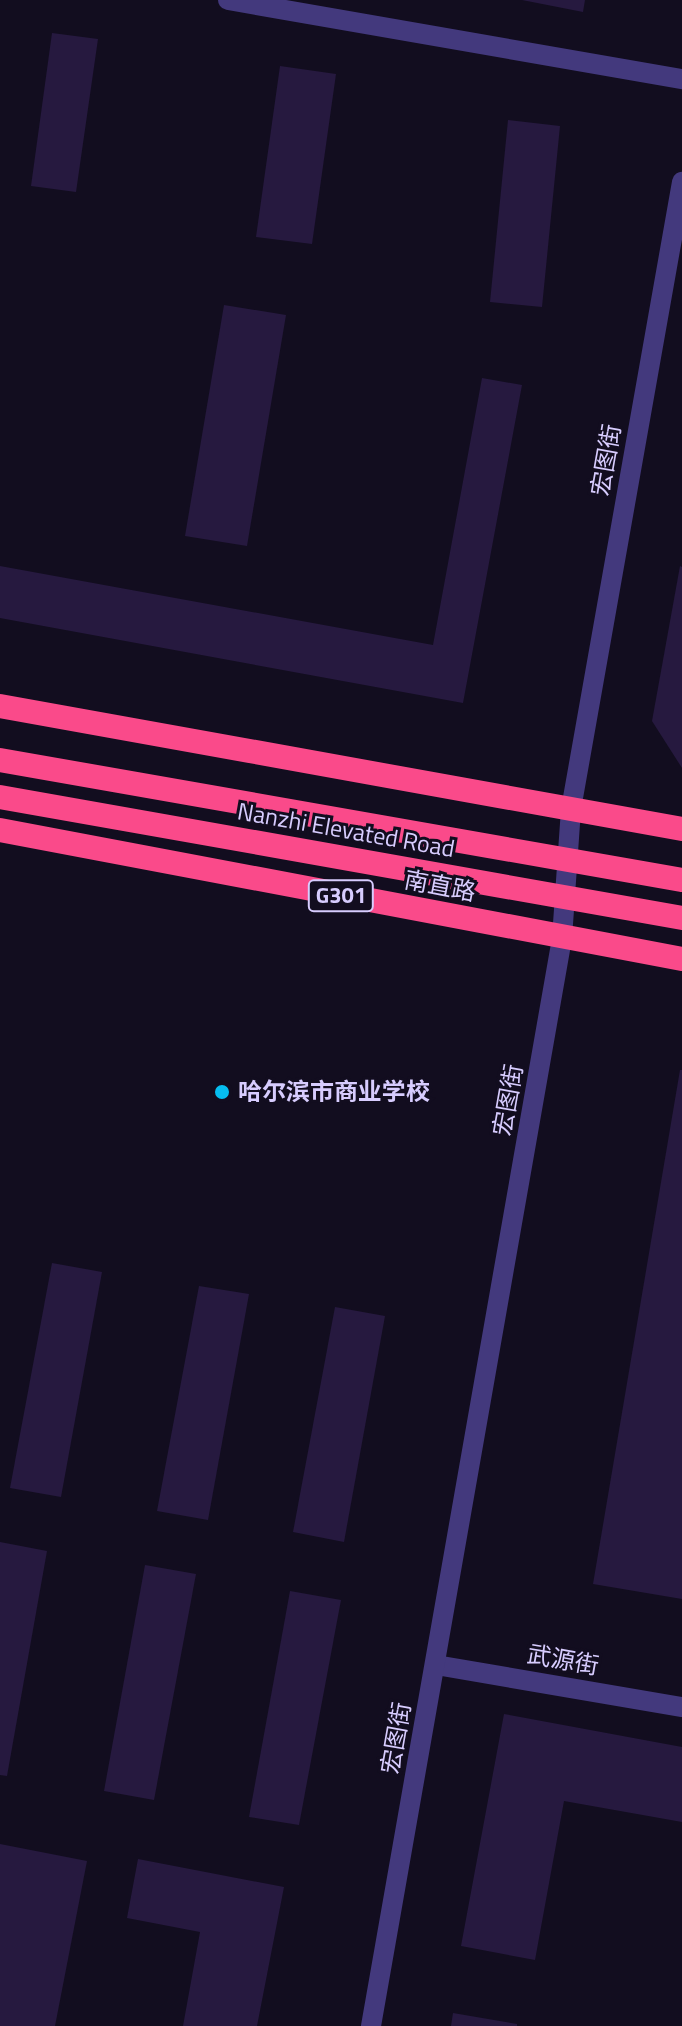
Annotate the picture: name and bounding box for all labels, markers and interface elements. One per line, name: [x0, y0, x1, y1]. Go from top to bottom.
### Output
street label: 宏图街: [586, 422, 626, 498]
street label: Nanzhi Elevated Road: [235, 797, 457, 863]
street label: 南直路: [402, 865, 478, 907]
road number: G301: [307, 878, 375, 914]
street label: 宏图街: [488, 1062, 528, 1138]
place label: 哈尔滨市商业学校: [238, 1078, 430, 1106]
marker: 哈尔滨市商业学校: [213, 1083, 231, 1101]
street label: 武源街: [525, 1640, 601, 1680]
street label: 宏图街: [376, 1700, 416, 1776]

